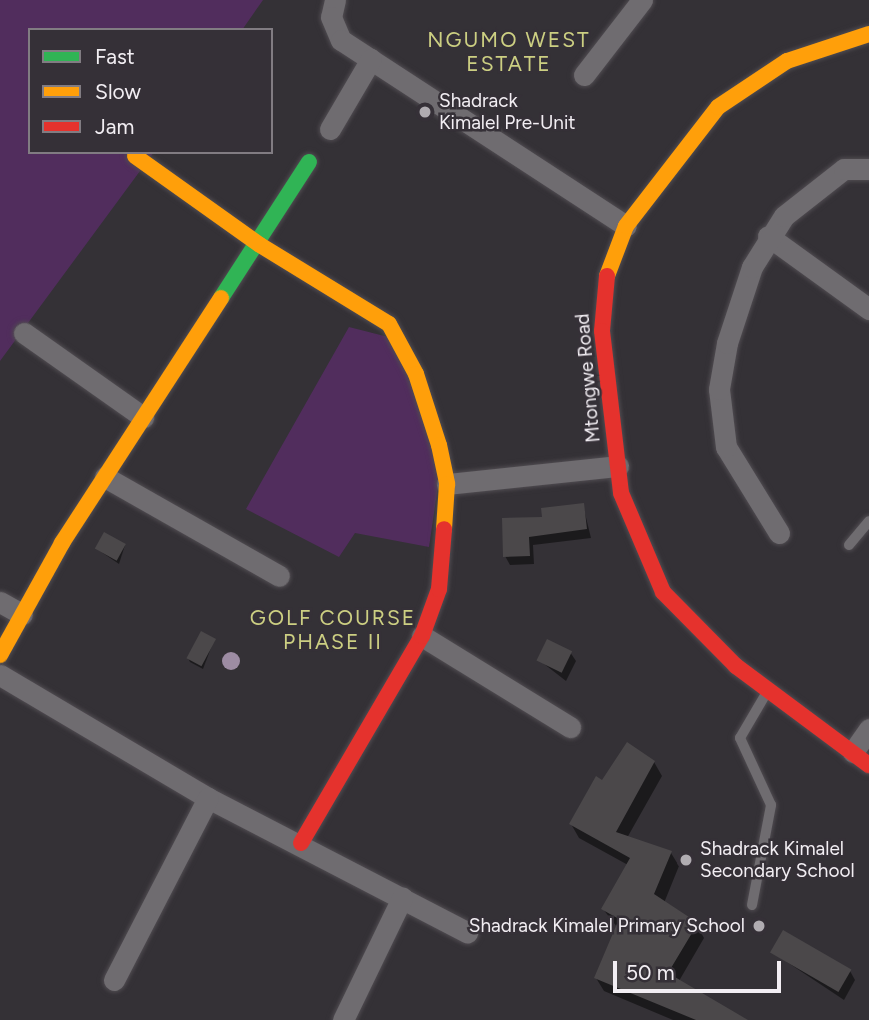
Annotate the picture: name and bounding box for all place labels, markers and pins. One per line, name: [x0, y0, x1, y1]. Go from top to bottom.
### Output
place label: Shadrack Kimalel Pre-Unit: [439, 90, 576, 134]
marker: Shadrack Kimalel Pre-Unit: [417, 104, 433, 120]
place label: Shadrack Kimalel Secondary School: [700, 838, 855, 882]
marker: Shadrack Kimalel Secondary School: [678, 852, 694, 868]
place label: Shadrack Kimalel Primary School: [469, 915, 745, 937]
marker: Shadrack Kimalel Primary School: [751, 918, 767, 934]

